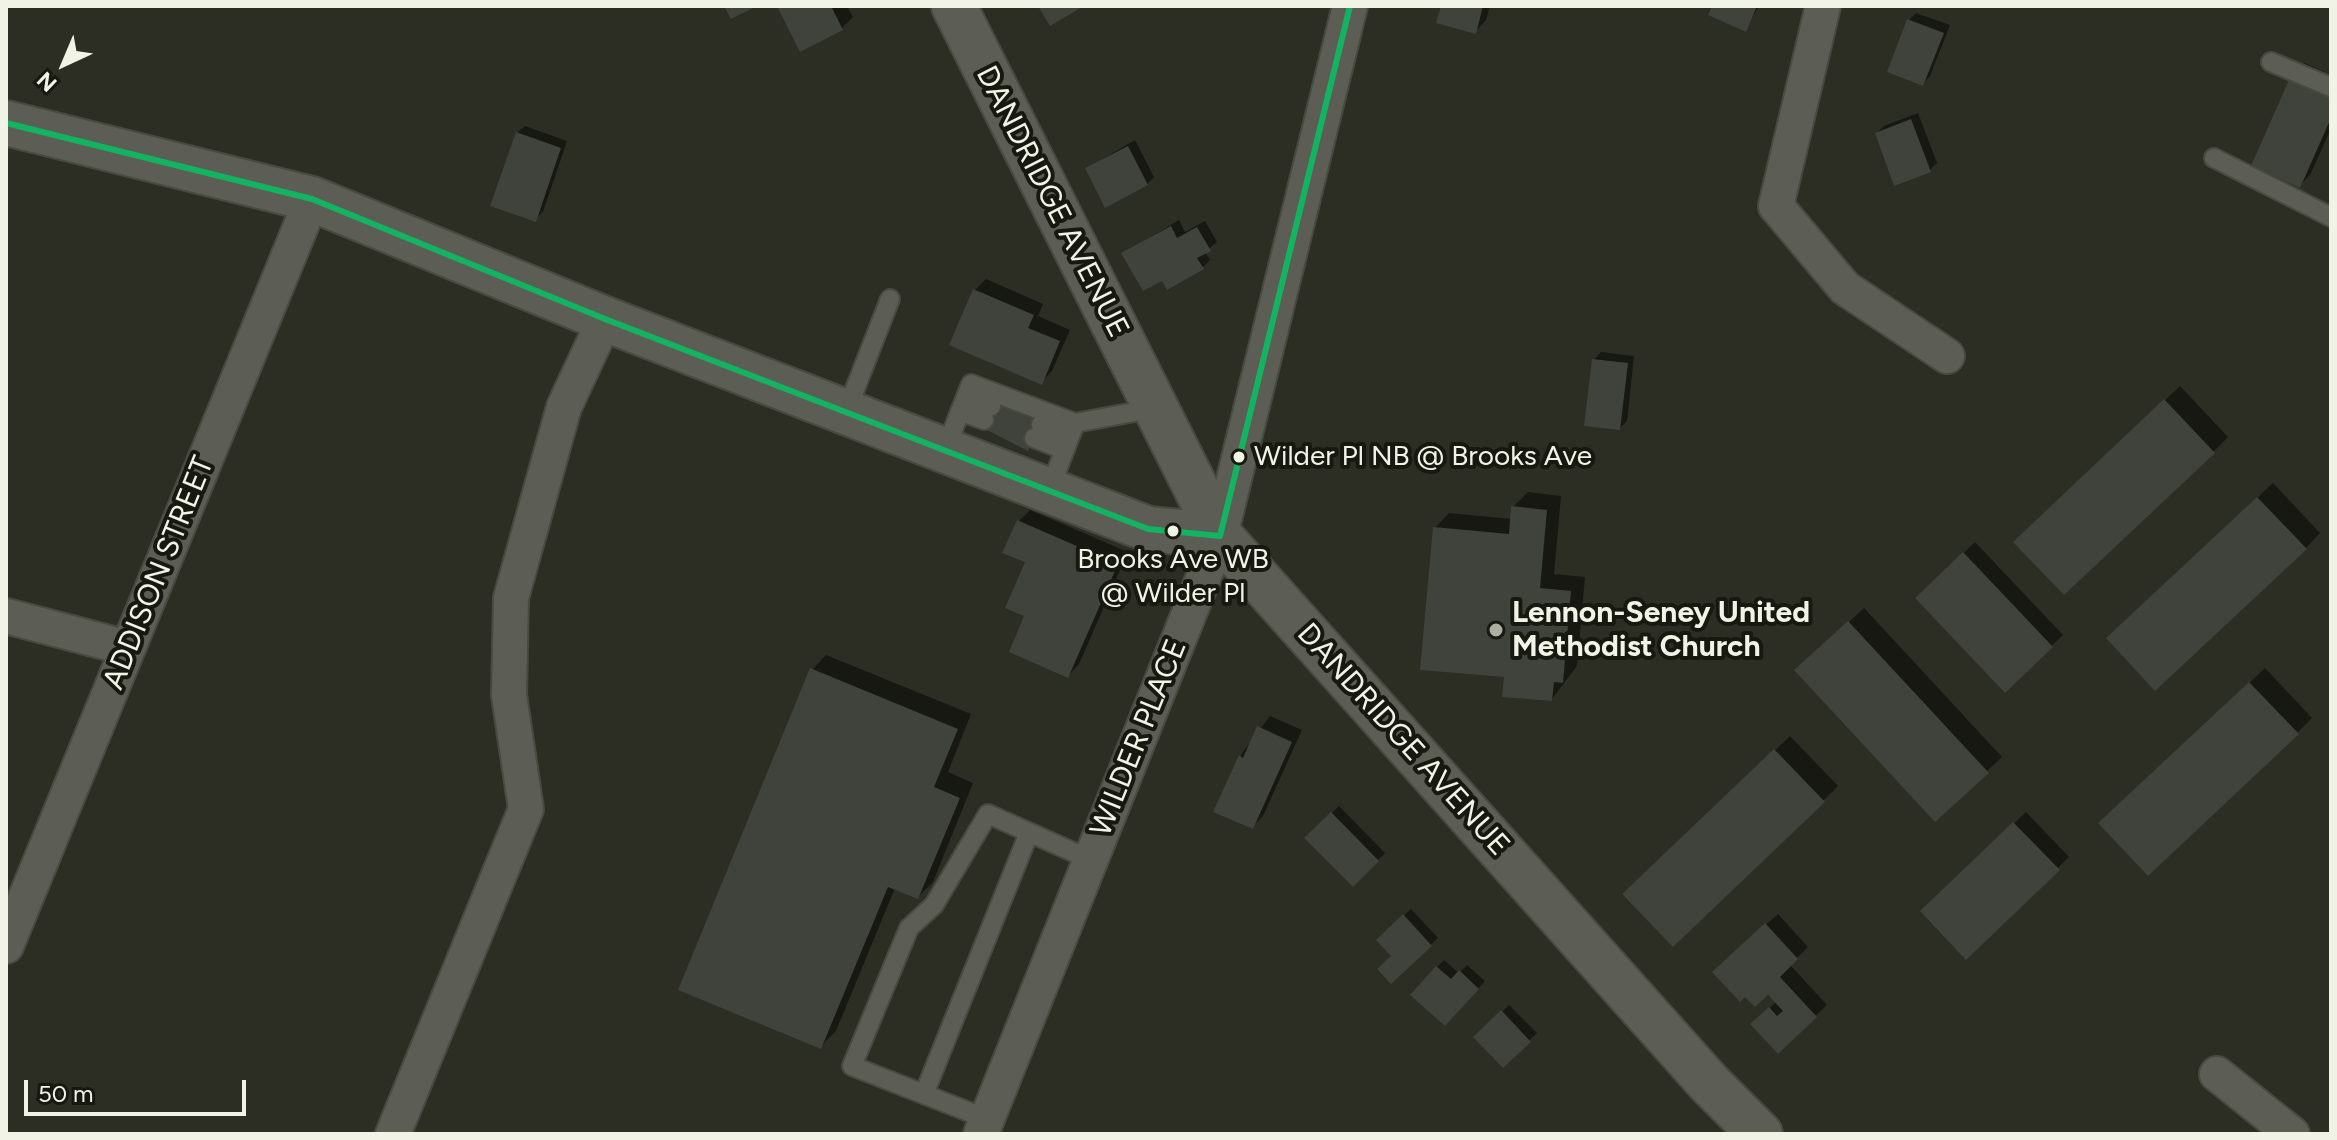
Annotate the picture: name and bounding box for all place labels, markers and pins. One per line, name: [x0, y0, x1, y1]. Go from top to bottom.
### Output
place label: Wilder Pl NB @ Brooks Ave: [1254, 440, 1592, 474]
marker: Wilder Pl NB @ Brooks Ave: [1231, 449, 1247, 465]
marker: Brooks Ave WB @ Wilder Pl: [1165, 523, 1181, 539]
place label: Brooks Ave WB @ Wilder Pl: [1077, 543, 1269, 609]
place label: Lennon-Seney United Methodist Church: [1512, 595, 1810, 666]
marker: Lennon-Seney United Methodist Church: [1487, 621, 1505, 639]

